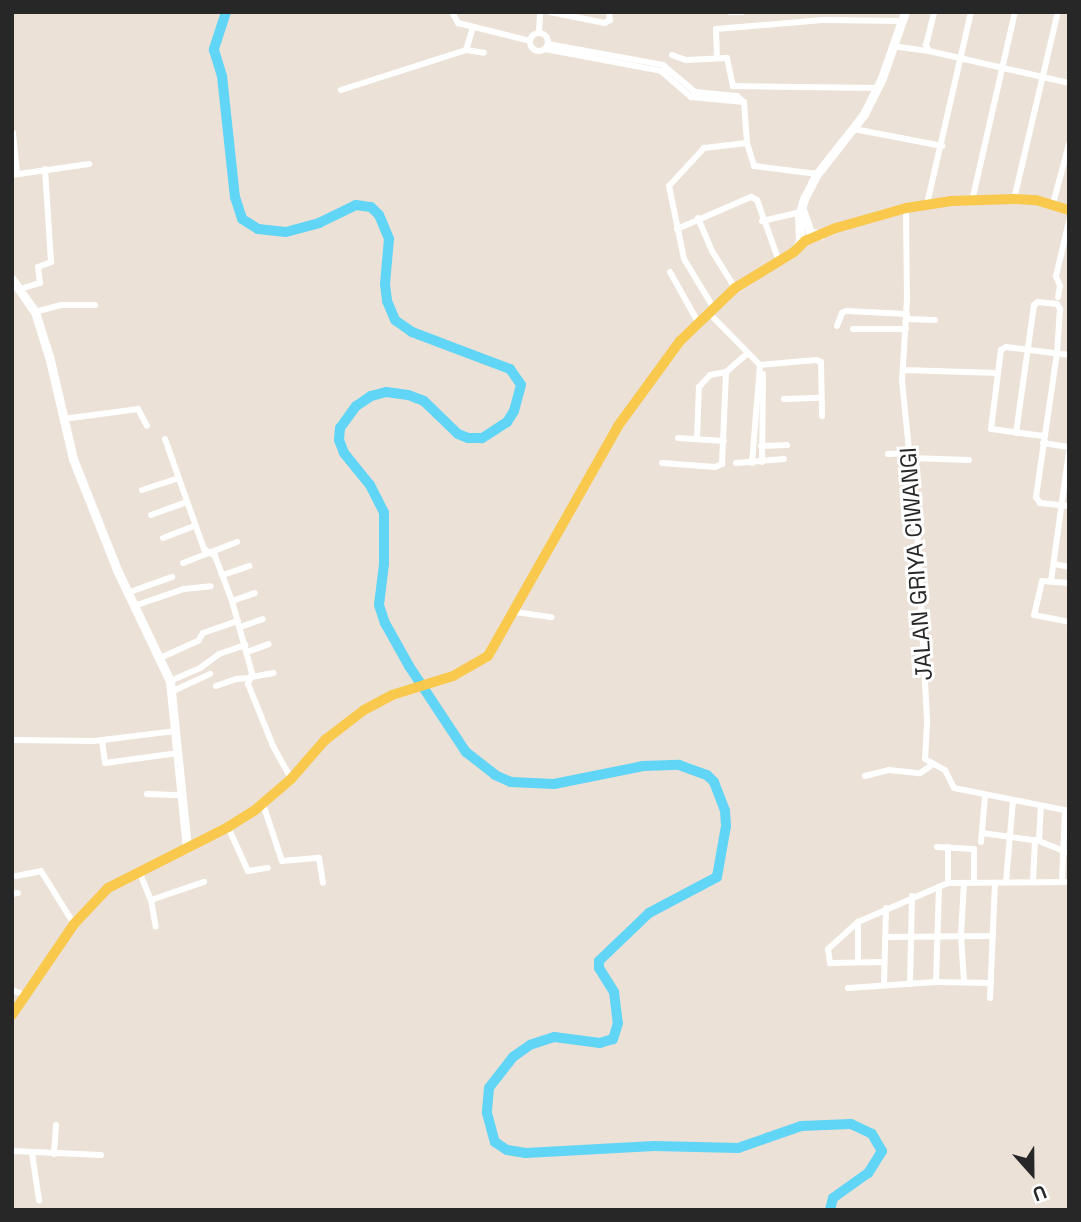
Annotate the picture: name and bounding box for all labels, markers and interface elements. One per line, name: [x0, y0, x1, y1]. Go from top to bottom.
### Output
street label: JALAN GRIYA CIWANGI: [894, 446, 938, 682]
north arrow: [997, 1138, 1067, 1208]
text: U: [1029, 1179, 1050, 1207]

